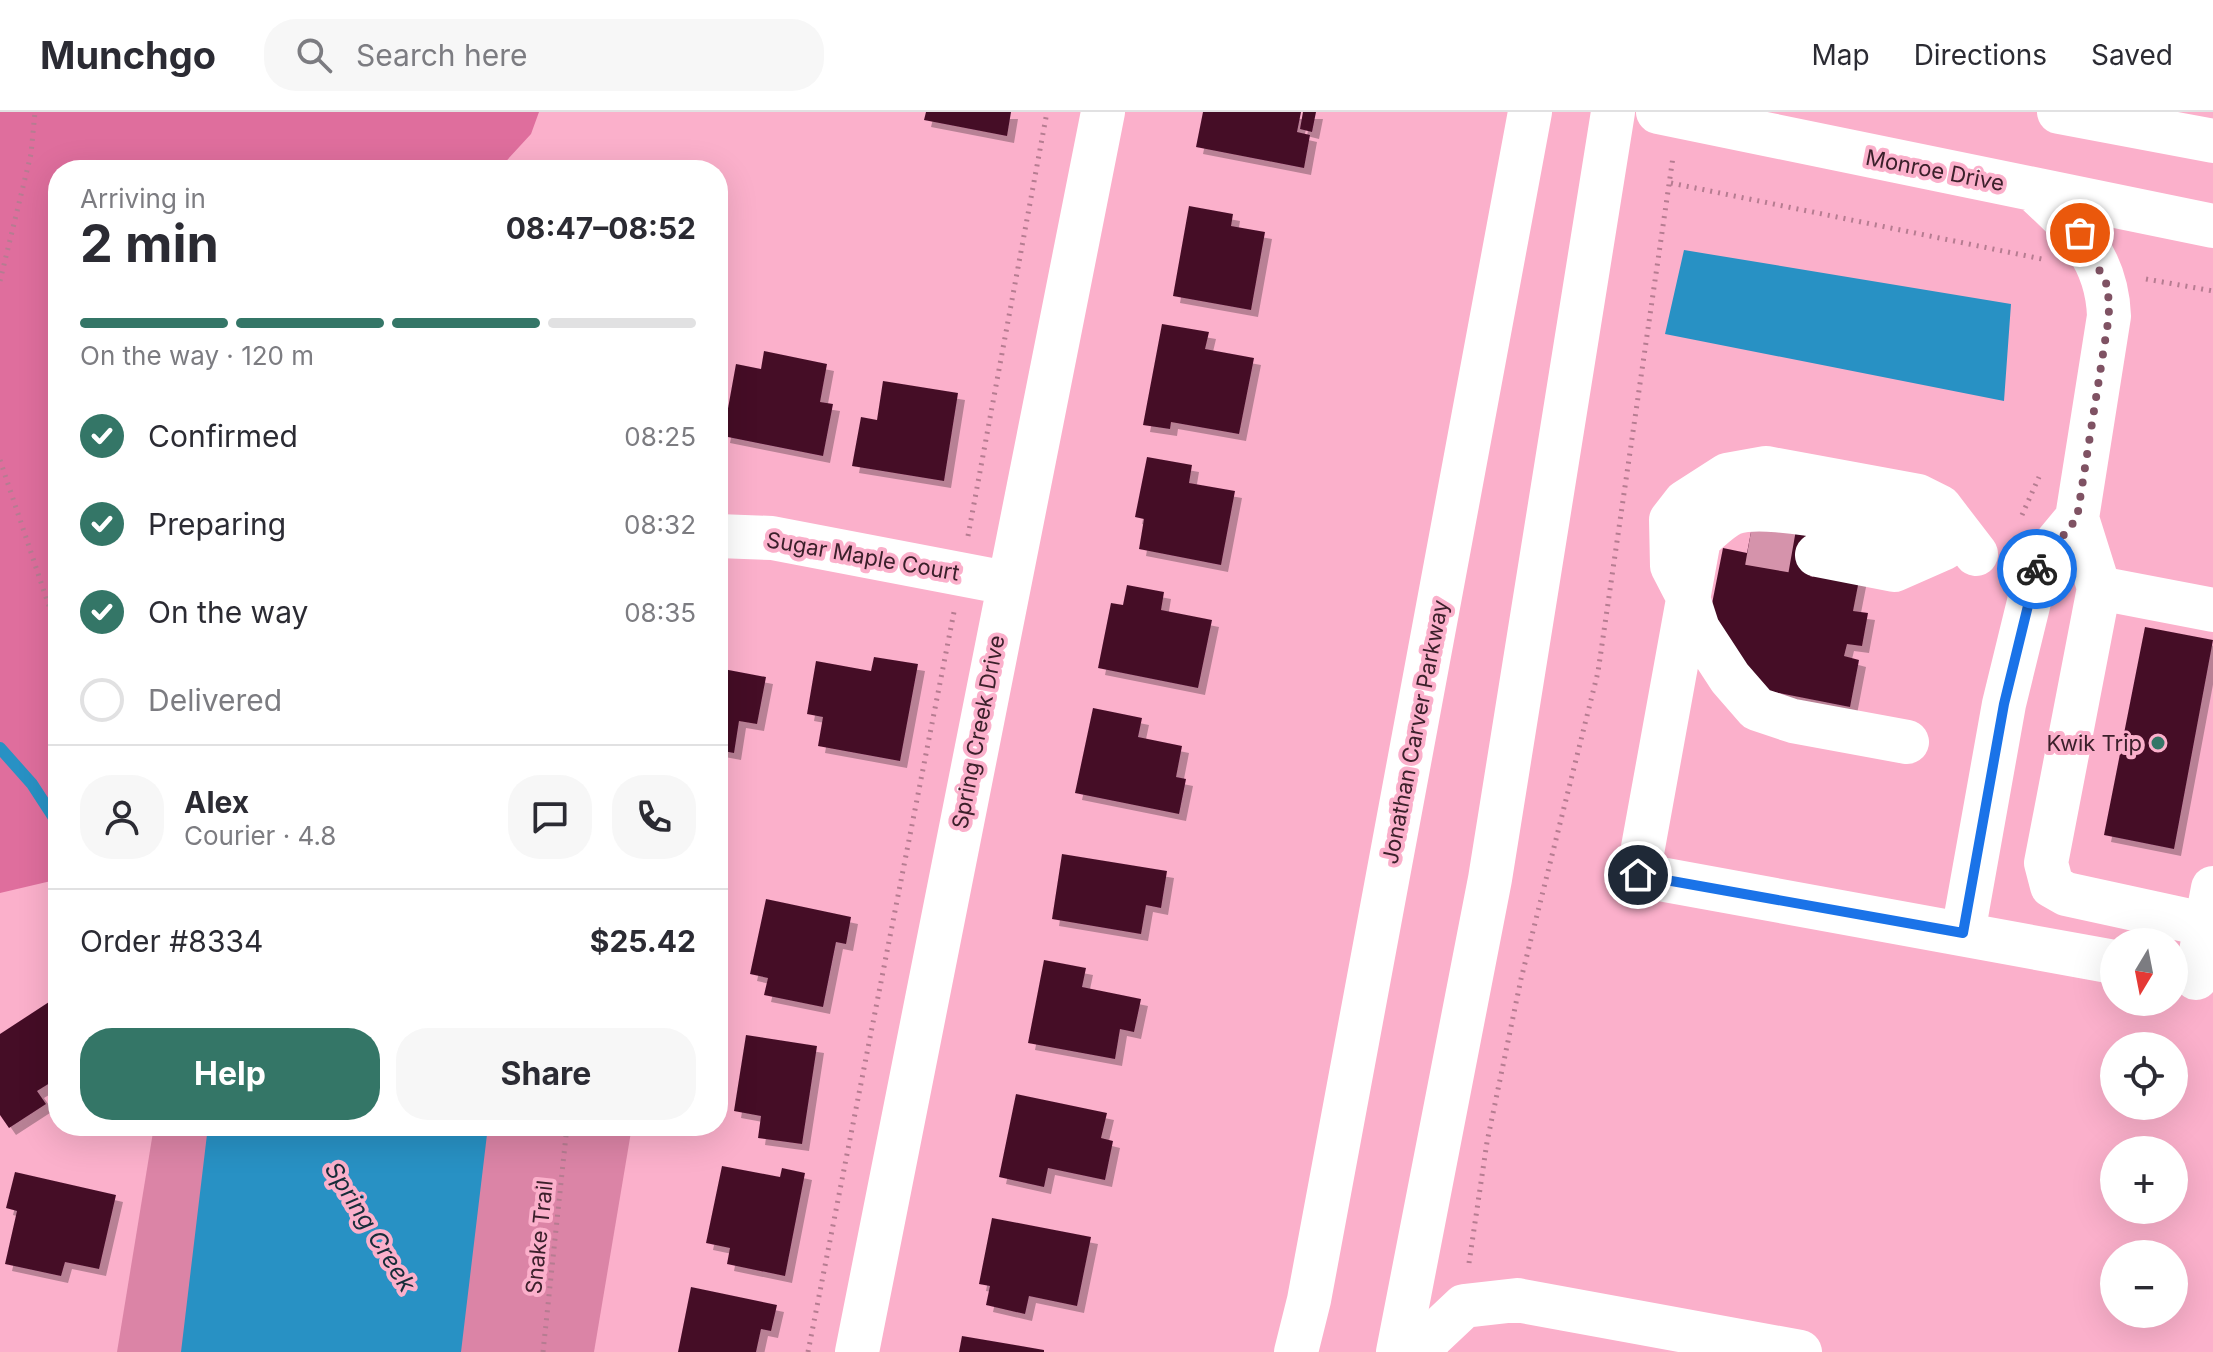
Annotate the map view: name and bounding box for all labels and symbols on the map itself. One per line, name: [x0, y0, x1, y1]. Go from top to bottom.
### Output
street label: Monroe Drive: [1863, 144, 2007, 196]
pin: [2046, 199, 2114, 267]
street label: Sugar Maple Court: [764, 526, 962, 586]
courier: [1997, 529, 2077, 609]
street label: Jonathan Carver Parkway: [1377, 598, 1453, 866]
street label: Spring Creek Drive: [946, 633, 1010, 831]
place label: Kwik Trip: [2047, 730, 2142, 756]
marker: Kwik Trip: [2149, 734, 2167, 752]
pin: [1604, 841, 1672, 909]
north arrow: [2100, 928, 2188, 1016]
water label: Spring Creek: [319, 1156, 422, 1298]
street label: Snake Trail: [520, 1179, 558, 1295]

